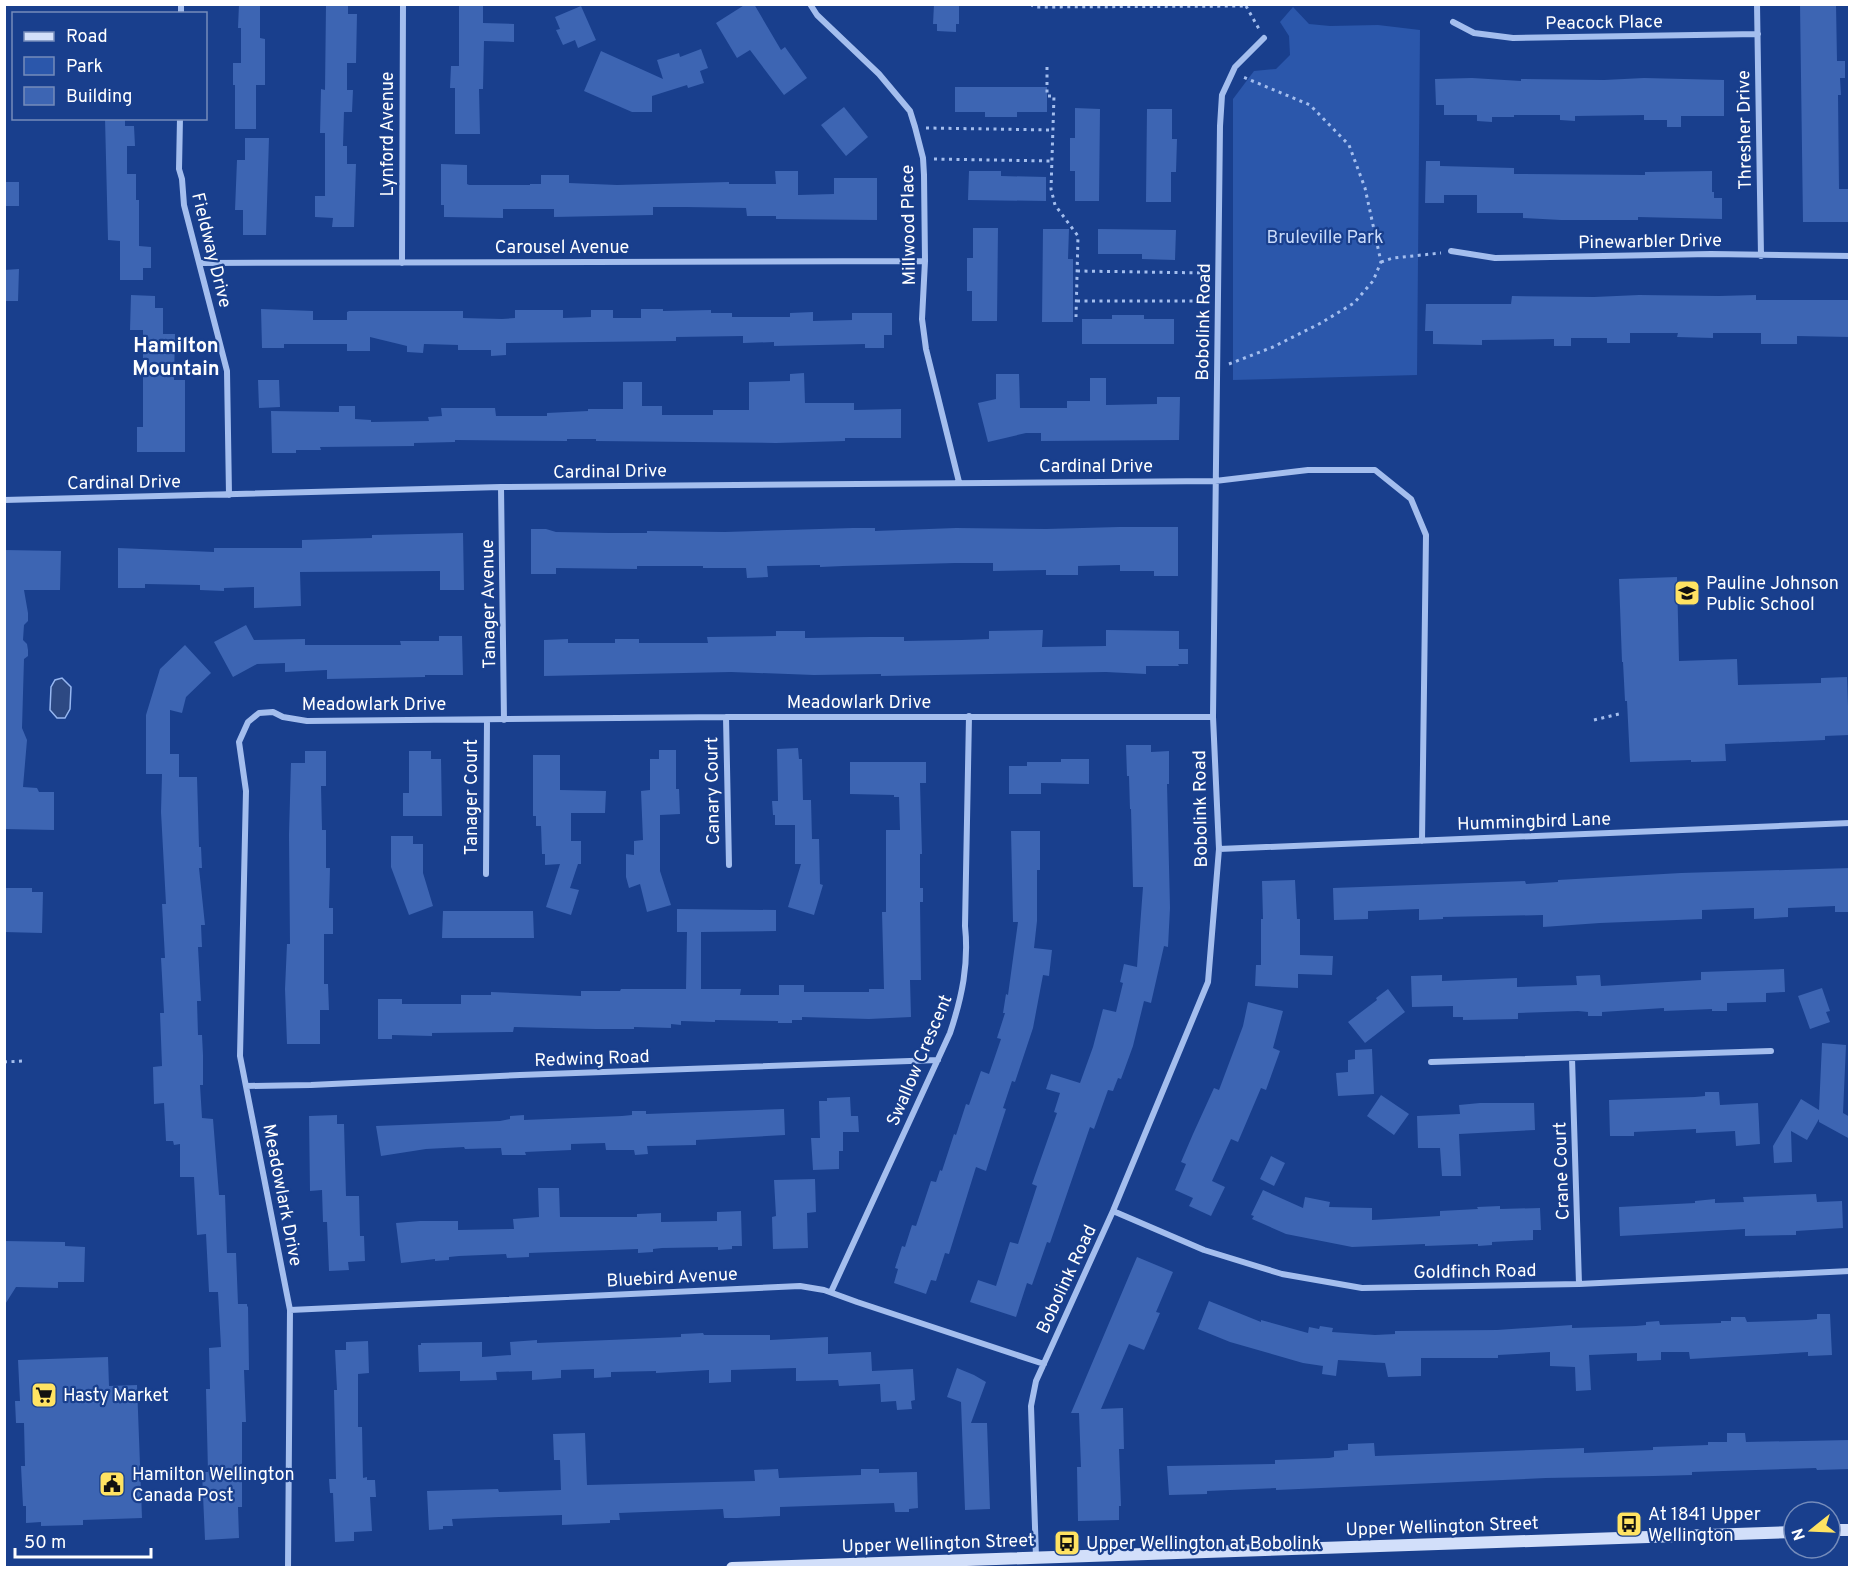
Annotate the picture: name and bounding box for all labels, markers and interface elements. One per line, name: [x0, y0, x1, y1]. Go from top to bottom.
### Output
street label: Peacock Place: [1545, 11, 1663, 36]
legend: [12, 12, 207, 120]
text: Road: [66, 26, 108, 49]
text: Park: [66, 56, 103, 79]
street label: Thresher Drive: [1733, 70, 1758, 190]
street label: Lynford Avenue: [377, 71, 400, 197]
text: Building: [66, 86, 132, 109]
street label: Millwood Place: [897, 164, 922, 286]
street label: Fieldway Drive: [185, 190, 236, 310]
park label: Bruleville Park: [1266, 227, 1384, 250]
street label: Pinewarbler Drive: [1578, 230, 1722, 255]
street label: Carousel Avenue: [495, 237, 629, 260]
street label: Bobolink Road: [1192, 263, 1217, 381]
district label: Hamilton Mountain: [132, 334, 220, 383]
street label: Cardinal Drive: [1039, 456, 1153, 479]
street label: Cardinal Drive: [553, 460, 667, 485]
street label: Cardinal Drive: [67, 471, 181, 496]
street label: Tanager Avenue: [477, 539, 502, 669]
place label: Pauline Johnson Public School: [1706, 573, 1839, 617]
school or university icon: Pauline Johnson Public School: [1672, 578, 1702, 608]
street label: Meadowlark Drive: [787, 692, 931, 715]
street label: Meadowlark Drive: [302, 694, 446, 717]
street label: Canary Court: [701, 737, 726, 845]
street label: Tanager Court: [461, 739, 484, 855]
street label: Bobolink Road: [1189, 750, 1214, 868]
street label: Hummingbird Lane: [1457, 808, 1611, 837]
street label: Swallow Crescent: [882, 991, 958, 1130]
street label: Redwing Road: [534, 1046, 650, 1073]
street label: Crane Court: [1549, 1121, 1576, 1221]
street label: Meadowlark Drive: [256, 1122, 307, 1268]
street label: Bobolink Road: [1032, 1222, 1103, 1338]
street label: Goldfinch Road: [1413, 1260, 1537, 1285]
street label: Bluebird Avenue: [606, 1264, 738, 1293]
supermarket icon: Hasty Market: [29, 1380, 59, 1410]
place label: Hasty Market: [63, 1385, 169, 1408]
place label: Hamilton Wellington Canada Post: [132, 1464, 295, 1508]
public building icon: Hamilton Wellington Canada Post: [97, 1469, 127, 1499]
north arrow: [1782, 1500, 1842, 1560]
place label: At 1841 Upper Wellington: [1648, 1504, 1761, 1548]
bus stop icon: At 1841 Upper Wellington: [1614, 1509, 1644, 1539]
street label: Upper Wellington Street: [1345, 1513, 1539, 1542]
scale bar: [15, 1521, 152, 1559]
text: N: [1788, 1525, 1811, 1543]
bus stop icon: Upper Wellington at Bobolink: [1052, 1528, 1082, 1558]
street label: Upper Wellington Street: [841, 1530, 1035, 1559]
text: 50 m: [24, 1532, 66, 1555]
place label: Upper Wellington at Bobolink: [1086, 1533, 1321, 1556]

